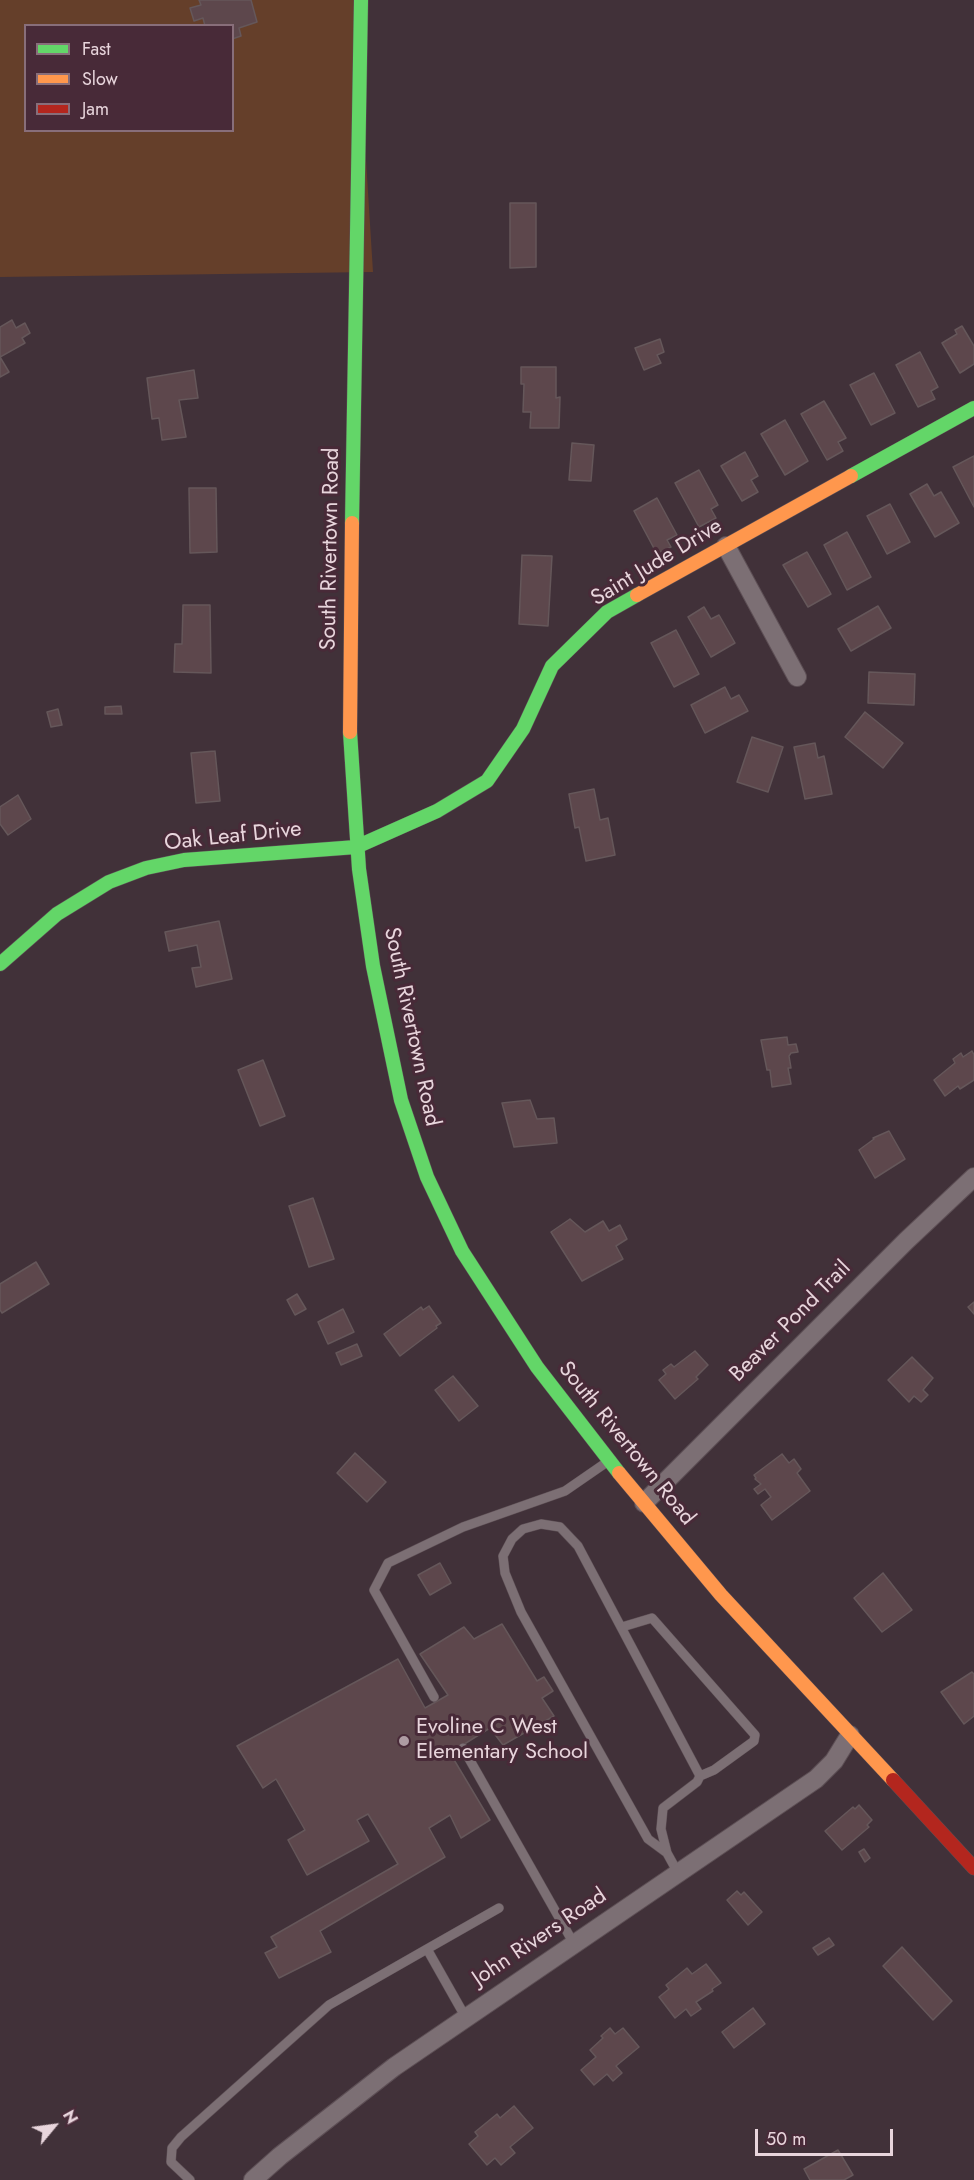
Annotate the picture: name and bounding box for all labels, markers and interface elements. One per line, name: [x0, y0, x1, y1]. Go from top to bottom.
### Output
legend: [24, 24, 234, 132]
text: Fast: [82, 36, 111, 62]
text: Slow: [82, 66, 118, 92]
text: Jam: [82, 96, 109, 122]
street label: South Rivertown Road: [316, 447, 346, 651]
street label: Saint Jude Drive: [587, 514, 727, 612]
street label: Oak Leaf Drive: [163, 817, 303, 857]
street label: South Rivertown Road: [377, 925, 445, 1129]
street label: Beaver Pond Trail: [725, 1256, 857, 1388]
street label: South Rivertown Road: [552, 1357, 700, 1531]
place label: Evoline C West Elementary School: [416, 1715, 588, 1766]
marker: Evoline C West Elementary School: [397, 1734, 411, 1748]
street label: John Rivers Road: [468, 1883, 612, 1993]
north arrow: [24, 2096, 84, 2156]
text: N: [57, 2106, 83, 2128]
scale bar: [758, 2117, 896, 2155]
text: 50 m: [766, 2126, 806, 2152]

